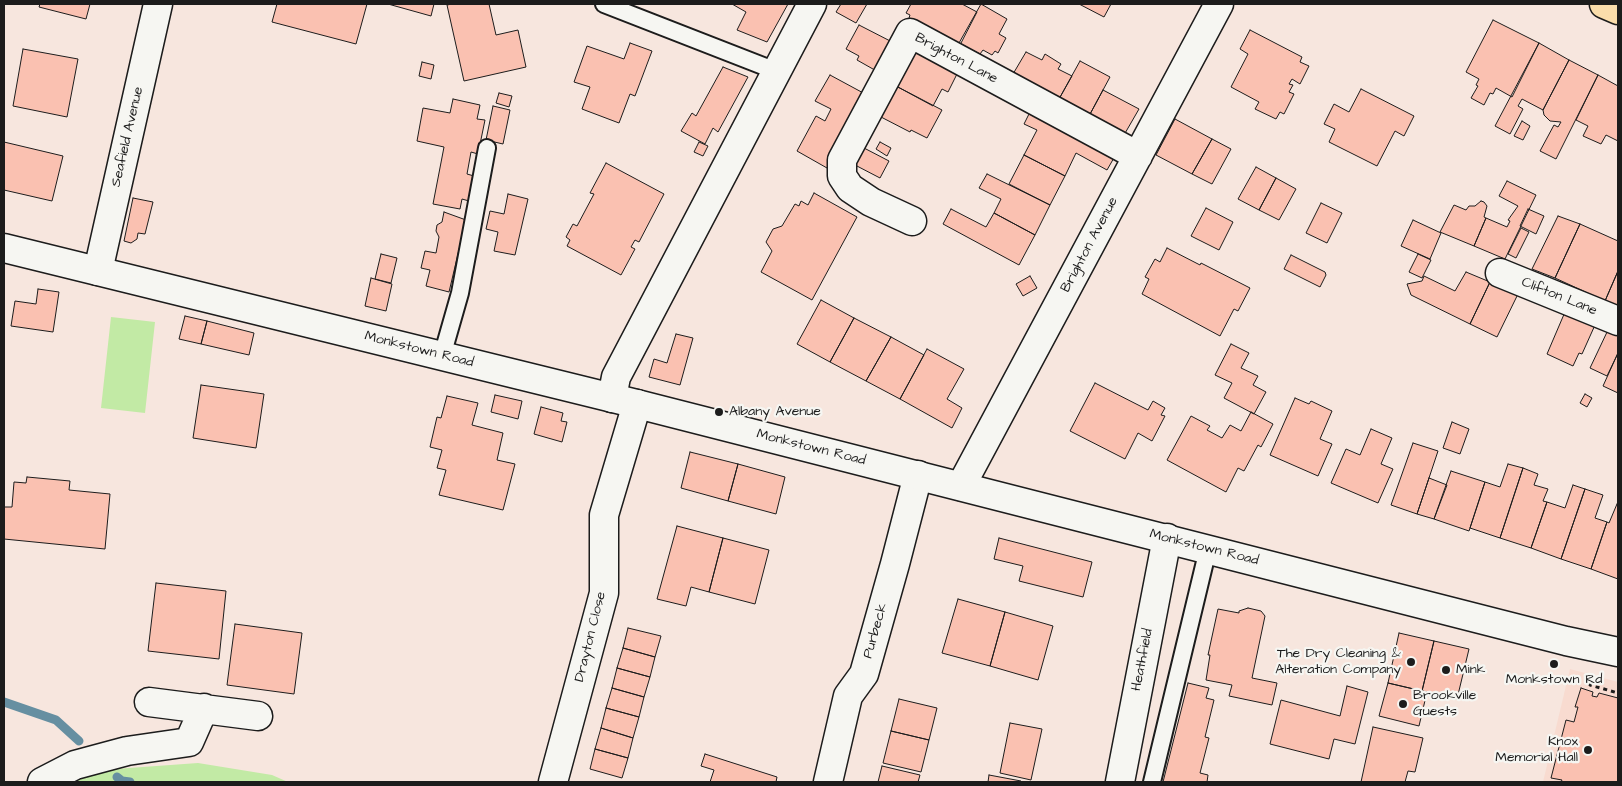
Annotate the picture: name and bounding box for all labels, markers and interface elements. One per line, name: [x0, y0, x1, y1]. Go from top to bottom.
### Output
street label: Brighton Lane: [912, 30, 1000, 88]
street label: Seafield Avenue: [108, 85, 148, 189]
street label: Brighton Avenue: [1058, 194, 1122, 296]
street label: Clifton Lane: [1519, 274, 1599, 320]
street label: Monkstown Road: [363, 328, 475, 372]
place label: Albany Avenue: [729, 404, 821, 420]
marker: Albany Avenue: [713, 406, 725, 418]
street label: Monkstown Road: [755, 426, 867, 470]
street label: Monkstown Road: [1148, 526, 1260, 570]
street label: Drayton Close: [572, 590, 610, 684]
street label: Purbeck: [860, 601, 892, 661]
street label: Heathfield: [1129, 627, 1157, 693]
place label: The Dry Cleaning & Alteration Company: [1275, 646, 1401, 679]
marker: The Dry Cleaning & Alteration Company: [1405, 656, 1417, 668]
marker: Monkstown Rd: [1548, 658, 1560, 670]
place label: Mink: [1456, 662, 1485, 678]
marker: Mink: [1440, 664, 1452, 676]
place label: Monkstown Rd: [1506, 672, 1602, 688]
place label: Brookville Guests: [1413, 688, 1476, 720]
marker: Brookville Guests: [1397, 698, 1409, 710]
place label: Knox Memorial Hall: [1495, 734, 1578, 766]
marker: Knox Memorial Hall: [1582, 744, 1594, 756]

